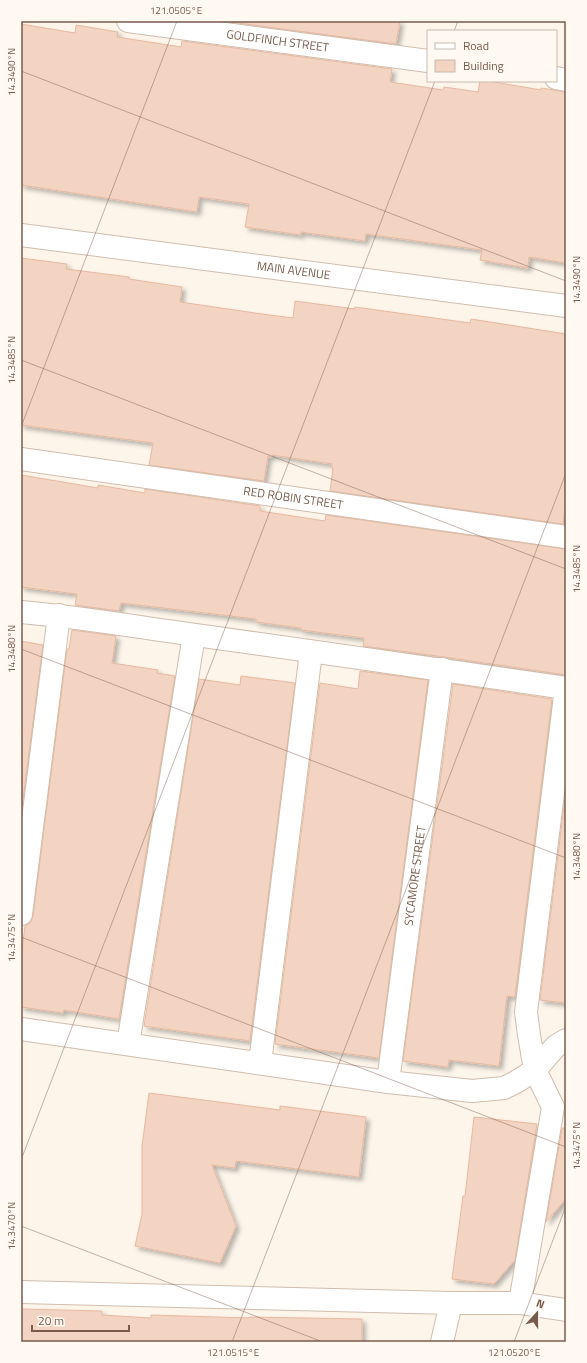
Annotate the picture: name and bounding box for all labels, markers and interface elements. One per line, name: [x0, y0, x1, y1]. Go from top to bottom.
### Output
text: 121.0505°E: [150, 3, 203, 18]
street label: GOLDFINCH STREET: [225, 24, 331, 57]
legend: [427, 30, 557, 82]
text: Road: [463, 36, 489, 55]
text: 14.3490°N: [4, 48, 19, 96]
text: Building: [463, 56, 504, 75]
street label: MAIN AVENUE: [256, 256, 332, 284]
text: 14.3490°N: [569, 256, 584, 304]
text: 14.3485°N: [4, 336, 19, 384]
street label: RED ROBIN STREET: [242, 481, 345, 514]
text: 14.3485°N: [569, 545, 584, 593]
text: 14.3480°N: [4, 625, 19, 673]
street label: SYCAMORE STREET: [399, 824, 431, 927]
text: 14.3480°N: [569, 833, 584, 881]
text: 14.3475°N: [4, 914, 19, 962]
text: 14.3475°N: [569, 1122, 584, 1170]
text: 14.3470°N: [4, 1202, 19, 1250]
north arrow: [517, 1293, 557, 1333]
text: N: [534, 1295, 547, 1312]
scale bar: [32, 1307, 129, 1333]
text: 20 m: [38, 1311, 64, 1330]
text: 121.0515°E: [207, 1345, 260, 1360]
text: 121.0520°E: [488, 1345, 541, 1360]

